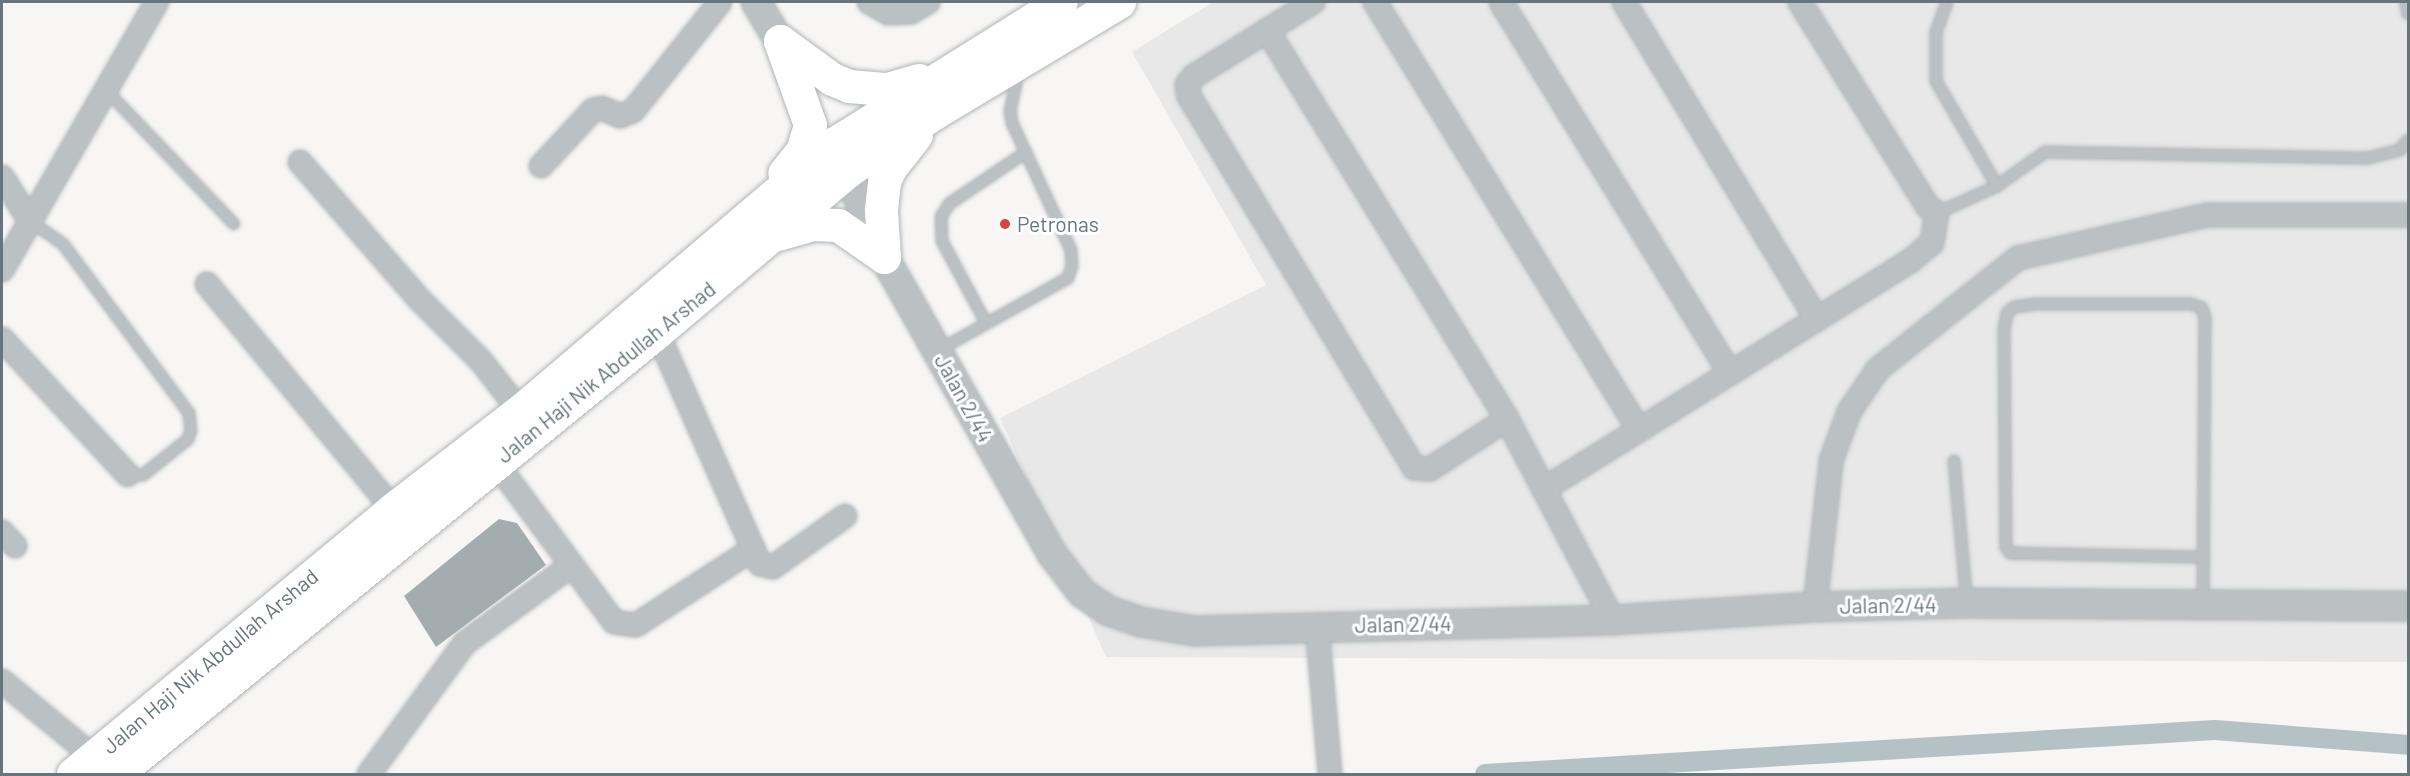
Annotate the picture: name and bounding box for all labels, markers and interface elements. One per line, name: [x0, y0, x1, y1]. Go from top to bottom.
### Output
place label: Petronas: [1017, 211, 1099, 237]
marker: Petronas: [998, 217, 1012, 231]
street label: Jalan Haji Nik Abdullah Arshad: [492, 276, 720, 468]
street label: Jalan 2/44: [930, 350, 998, 446]
street label: Jalan Haji Nik Abdullah Arshad: [97, 563, 323, 759]
street label: Jalan 2/44: [1839, 592, 1937, 618]
street label: Jalan 2/44: [1354, 611, 1452, 637]

